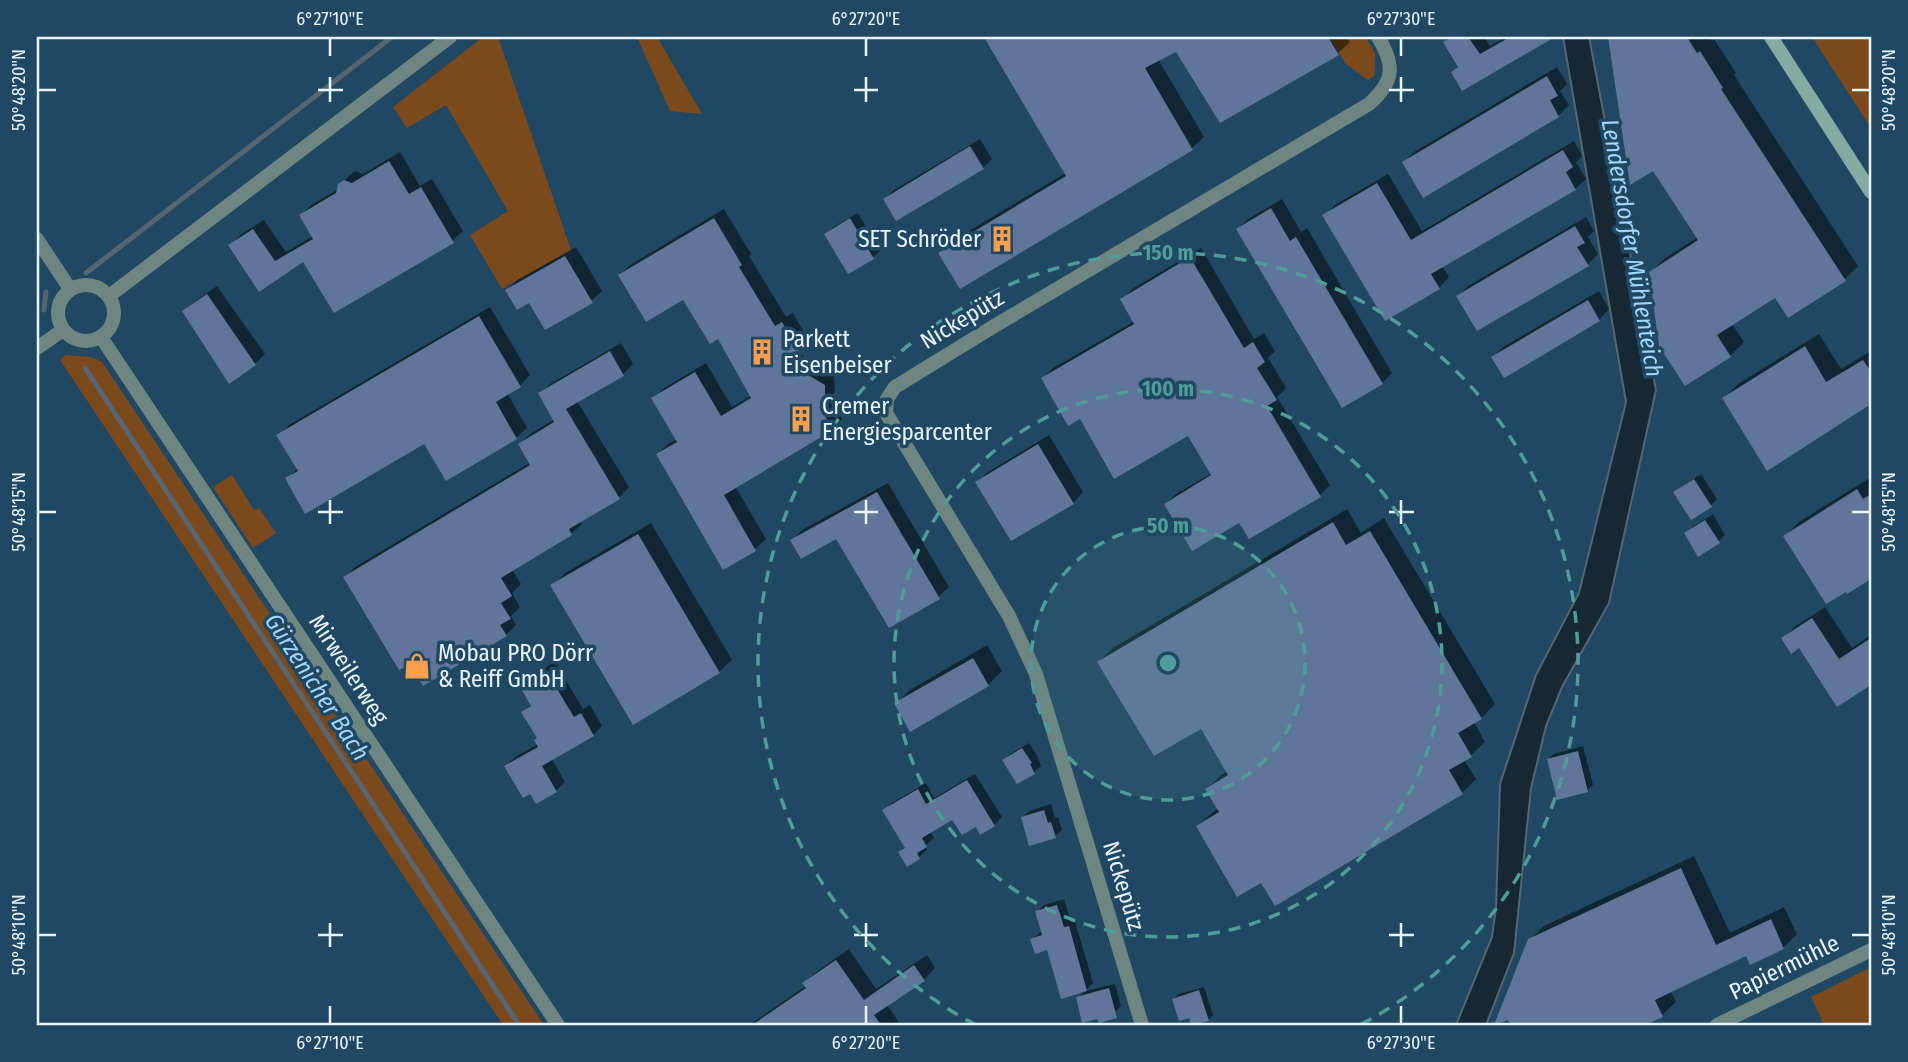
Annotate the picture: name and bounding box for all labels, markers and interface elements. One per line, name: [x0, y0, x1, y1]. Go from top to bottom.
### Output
text: 6°27'10"E: [296, 8, 364, 30]
text: 6°27'20"E: [832, 8, 900, 30]
text: 6°27'30"E: [1367, 8, 1435, 30]
text: 50°48'20"N: [8, 49, 30, 131]
text: 50°48'20"N: [1878, 49, 1900, 131]
water label: Lendersdorfer Mühlenteich: [1596, 117, 1668, 379]
building icon: SET Schröder: [987, 224, 1017, 254]
place label: SET Schröder: [858, 225, 981, 253]
text: 150 m: [1142, 240, 1194, 266]
street label: Nickepütz: [915, 283, 1009, 355]
place label: Parkett Eisenbeiser: [783, 325, 892, 379]
building icon: Parkett Eisenbeiser: [747, 337, 777, 367]
text: 100 m: [1142, 376, 1194, 402]
place label: Cremer Energiesparcenter: [822, 392, 992, 446]
building icon: Cremer Energiesparcenter: [786, 404, 816, 434]
text: 50°48'15"N: [8, 472, 30, 552]
text: 50°48'15"N: [1878, 472, 1900, 552]
text: 50 m: [1147, 513, 1189, 539]
water label: Gürzenicher Bach: [259, 608, 375, 766]
street label: Mirweilerweg: [303, 609, 395, 729]
place label: Mobau PRO Dörr & Reiff GmbH: [438, 639, 593, 693]
shop icon: Mobau PRO Dörr & Reiff GmbH: [402, 651, 432, 681]
centre of rings: [1156, 651, 1180, 675]
street label: Nickepütz: [1097, 838, 1151, 934]
text: 50°48'10"N: [8, 894, 30, 976]
text: 50°48'10"N: [1878, 894, 1900, 976]
street label: Papiermühle: [1725, 928, 1843, 1006]
text: 6°27'10"E: [296, 1032, 364, 1054]
text: 6°27'20"E: [832, 1032, 900, 1054]
text: 6°27'30"E: [1367, 1032, 1435, 1054]

